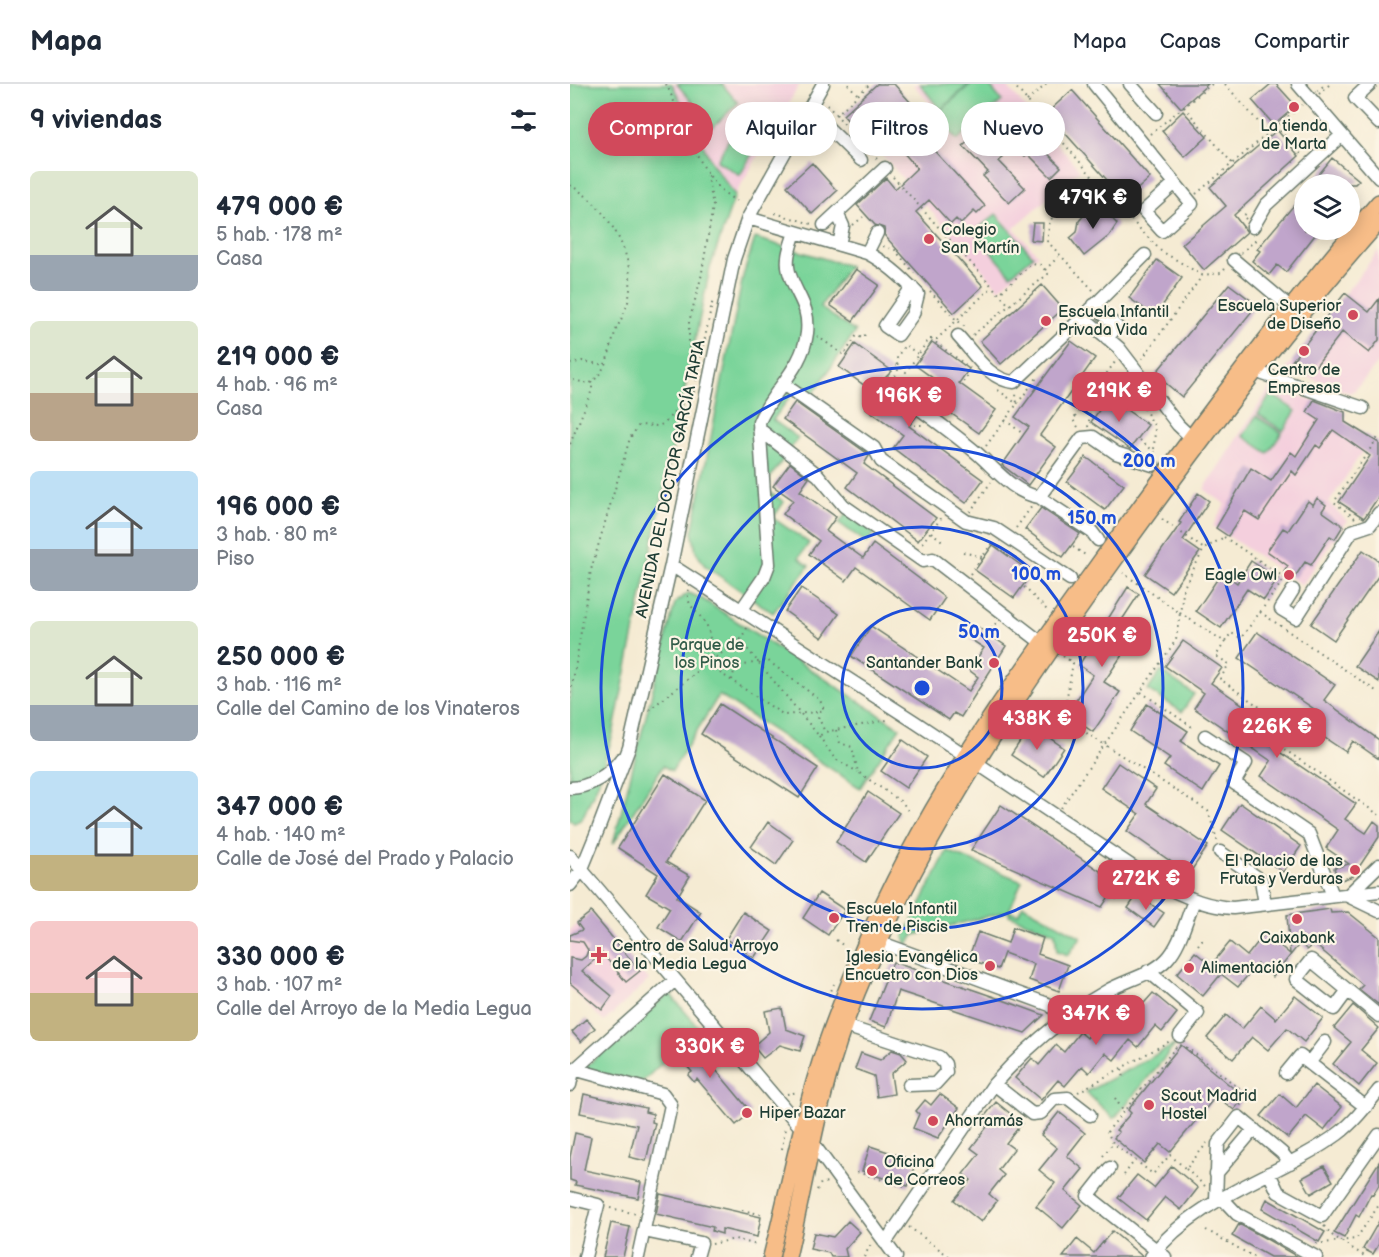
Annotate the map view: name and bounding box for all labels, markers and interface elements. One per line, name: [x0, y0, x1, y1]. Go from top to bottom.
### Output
text: Mapa: [30, 25, 102, 58]
text: Mapa: [1073, 29, 1127, 54]
text: Capas: [1160, 29, 1221, 54]
text: Compartir: [1254, 29, 1349, 54]
marker: La tienda de Marta: [1287, 100, 1301, 114]
chip: Comprar: [588, 102, 713, 156]
chip: Alquilar: [725, 102, 837, 156]
chip: Filtros: [849, 102, 949, 156]
chip: Nuevo: [961, 102, 1065, 156]
icon: filters: [507, 104, 540, 137]
text: 9 viviendas: [30, 105, 162, 136]
place label: La tienda de Marta: [1260, 117, 1328, 154]
map controls: [1294, 174, 1360, 240]
button: layers: [1294, 174, 1360, 240]
pin: 479K €: [1044, 179, 1142, 230]
text: 479K €: [1059, 186, 1127, 210]
text: 479 000 €: [216, 192, 343, 223]
icon: home: [78, 195, 150, 267]
place label: Colegio San Martín: [941, 221, 1020, 258]
text: 5 hab. · 178 m²: [216, 223, 343, 247]
marker: Colegio San Martín: [922, 232, 936, 246]
text: Casa: [216, 247, 263, 271]
place label: Escuela Superior de Diseño: [1217, 297, 1341, 334]
place label: Escuela Infantil Privada Vida: [1058, 303, 1169, 340]
marker: Escuela Superior de Diseño: [1346, 308, 1360, 322]
marker: Escuela Infantil Privada Vida: [1039, 314, 1053, 328]
street label: AVENIDA DEL DOCTOR GARCÍA TAPIA: [630, 338, 710, 620]
text: 219 000 €: [216, 342, 339, 373]
marker: Centro de Empresas: [1297, 344, 1311, 358]
icon: home: [78, 345, 150, 417]
place label: Centro de Empresas: [1268, 361, 1341, 398]
pin: 219K €: [1070, 372, 1168, 423]
text: 4 hab. · 96 m²: [216, 373, 338, 397]
pin: 196K €: [860, 377, 958, 428]
text: 219K €: [1086, 379, 1152, 403]
text: 196K €: [876, 384, 942, 408]
text: Casa: [216, 397, 263, 421]
text: 200 m: [1122, 451, 1176, 472]
text: 196 000 €: [216, 492, 340, 523]
icon: home: [78, 495, 150, 567]
text: 150 m: [1067, 508, 1117, 529]
text: 3 hab. · 80 m²: [216, 523, 338, 547]
text: Piso: [216, 547, 255, 571]
text: 100 m: [1011, 564, 1061, 585]
place label: Eagle Owl: [1204, 566, 1277, 585]
marker: Eagle Owl: [1282, 568, 1296, 582]
pin: 250K €: [1053, 617, 1151, 668]
text: 50 m: [958, 622, 1000, 643]
text: 250K €: [1067, 624, 1137, 648]
park label: Parque de los Pinos: [670, 636, 745, 673]
text: 250 000 €: [216, 642, 345, 673]
icon: home: [78, 645, 150, 717]
place label: Santander Bank: [866, 654, 982, 673]
marker: Santander Bank: [987, 656, 1001, 670]
text: 3 hab. · 116 m²: [216, 673, 342, 697]
centre of rings: [912, 678, 932, 698]
text: Calle del Camino de los Vinateros: [216, 697, 520, 721]
pin: 438K €: [988, 700, 1086, 751]
text: 438K €: [1002, 707, 1072, 731]
pin: 226K €: [1228, 708, 1326, 759]
text: 226K €: [1242, 715, 1312, 739]
text: 347 000 €: [216, 792, 343, 823]
icon: home: [78, 795, 150, 867]
text: 4 hab. · 140 m²: [216, 823, 346, 847]
text: Calle de José del Prado y Palacio: [216, 847, 514, 871]
place label: El Palacio de las Frutas y Verduras: [1219, 852, 1343, 889]
pin: 272K €: [1097, 860, 1195, 911]
marker: El Palacio de las Frutas y Verduras: [1348, 863, 1362, 877]
text: 272K €: [1112, 867, 1180, 891]
place label: Escuela Infantil Tren de Piscis: [846, 900, 957, 937]
marker: Escuela Infantil Tren de Piscis: [827, 911, 841, 925]
marker: Caixabank: [1290, 912, 1304, 926]
place label: Caixabank: [1259, 929, 1335, 948]
place label: Centro de Salud Arroyo de la Media Legua: [612, 937, 779, 974]
text: 330 000 €: [216, 942, 345, 973]
icon: home: [78, 945, 150, 1017]
marker: Centro de Salud Arroyo de la Media Legua: [590, 946, 608, 964]
place label: Iglesia Evangélica Encuetro con Dios: [844, 948, 978, 985]
marker: Iglesia Evangélica Encuetro con Dios: [983, 959, 997, 973]
place label: Alimentación: [1201, 959, 1294, 978]
marker: Alimentación: [1182, 961, 1196, 975]
text: 3 hab. · 107 m²: [216, 973, 342, 997]
pin: 347K €: [1047, 995, 1145, 1046]
text: Calle del Arroyo de la Media Legua: [216, 997, 532, 1021]
text: 347K €: [1062, 1002, 1130, 1026]
pin: 330K €: [661, 1028, 759, 1079]
text: 330K €: [675, 1035, 745, 1059]
place label: Scout Madrid Hostel: [1161, 1087, 1257, 1124]
marker: Scout Madrid Hostel: [1142, 1098, 1156, 1112]
place label: Hiper Bazar: [759, 1104, 846, 1123]
marker: Hiper Bazar: [740, 1106, 754, 1120]
place label: Ahorramás: [945, 1112, 1023, 1131]
marker: Ahorramás: [926, 1114, 940, 1128]
place label: Oficina de Correos: [884, 1153, 965, 1190]
marker: Oficina de Correos: [865, 1164, 879, 1178]

